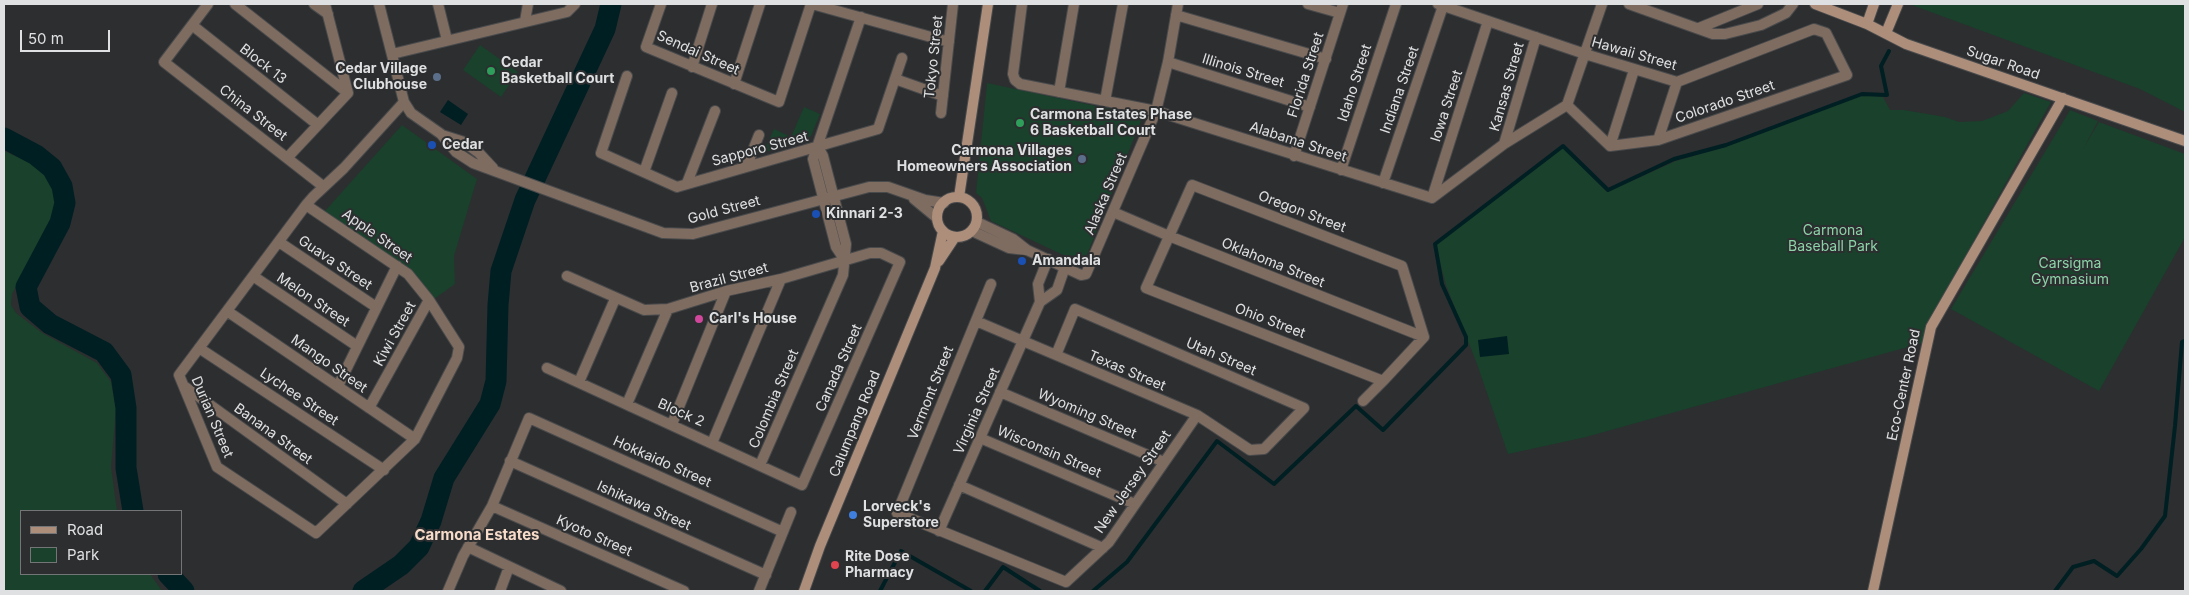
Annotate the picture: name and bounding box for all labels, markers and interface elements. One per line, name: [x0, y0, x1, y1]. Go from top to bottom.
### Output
street label: Tokyo Street: [921, 15, 947, 99]
scale bar: [22, 20, 112, 52]
street label: Sendai Street: [654, 27, 742, 79]
text: 50 m: [28, 29, 64, 48]
street label: Florida Street: [1284, 30, 1328, 120]
street label: Hawaii Street: [1589, 34, 1679, 74]
street label: Block 13: [236, 40, 290, 88]
street label: Kansas Street: [1486, 41, 1528, 133]
street label: Idaho Street: [1335, 42, 1375, 124]
street label: Sugar Road: [1964, 43, 2042, 83]
street label: Indiana Street: [1377, 44, 1423, 136]
street label: Illinois Street: [1200, 51, 1286, 91]
place label: Cedar Basketball Court: [501, 55, 614, 88]
place label: Cedar Village Clubhouse: [335, 61, 427, 94]
marker: Cedar Basketball Court: [485, 65, 497, 77]
street label: Iowa Street: [1427, 68, 1467, 144]
marker: Cedar Village Clubhouse: [431, 71, 443, 83]
street label: Colorado Street: [1673, 77, 1777, 127]
street label: China Street: [216, 81, 290, 145]
place label: Carmona Estates Phase 6 Basketball Court: [1030, 107, 1192, 140]
marker: Carmona Estates Phase 6 Basketball Court: [1014, 117, 1026, 129]
street label: Alabama Street: [1247, 118, 1349, 166]
street label: Sapporo Street: [710, 128, 810, 170]
place label: Cedar: [442, 137, 483, 153]
marker: Cedar: [426, 139, 438, 151]
place label: Carmona Villages Homeowners Association: [897, 143, 1072, 176]
street label: Alaska Street: [1081, 151, 1131, 237]
marker: Carmona Villages Homeowners Association: [1076, 153, 1088, 165]
street label: Oregon Street: [1256, 188, 1348, 236]
street label: Gold Street: [686, 192, 762, 228]
street label: Apple Street: [339, 206, 415, 266]
place label: Kinnari 2-3: [826, 206, 903, 222]
marker: Kinnari 2-3: [810, 208, 822, 220]
park label: Carmona Baseball Park: [1788, 223, 1878, 256]
street label: Guava Street: [295, 232, 375, 294]
street label: Oklahoma Street: [1219, 235, 1327, 291]
place label: Amandala: [1032, 253, 1101, 269]
marker: Amandala: [1016, 255, 1028, 267]
park label: Carsigma Gymnasium: [2031, 256, 2109, 288]
street label: Brazil Street: [688, 260, 770, 296]
street label: Melon Street: [273, 269, 353, 331]
street label: Kiwi Street: [370, 299, 420, 369]
street label: Ohio Street: [1232, 300, 1308, 342]
place label: Carl's House: [709, 311, 797, 327]
marker: Carl's House: [693, 313, 705, 325]
street label: Canada Street: [812, 322, 866, 414]
street label: Eco-Center Road: [1884, 328, 1924, 442]
street label: Mango Street: [288, 332, 370, 396]
street label: Utah Street: [1183, 335, 1259, 379]
street label: Vermont Street: [905, 344, 957, 442]
street label: Colombia Street: [746, 347, 802, 451]
street label: Texas Street: [1086, 347, 1168, 395]
street label: Lychee Street: [257, 365, 341, 429]
street label: Virginia Street: [950, 365, 1004, 457]
street label: Calumpang Road: [826, 368, 884, 480]
street label: Durian Street: [187, 374, 237, 460]
street label: Wyoming Street: [1035, 386, 1139, 442]
street label: Block 2: [655, 395, 707, 431]
street label: Banana Street: [231, 400, 315, 468]
street label: Wisconsin Street: [994, 422, 1104, 482]
street label: New Jersey Street: [1091, 427, 1175, 537]
street label: Hokkaido Street: [610, 433, 714, 491]
street label: Ishikawa Street: [594, 478, 694, 534]
place label: Lorveck's Superstore: [863, 499, 939, 532]
marker: Lorveck's Superstore: [847, 509, 859, 521]
legend: [20, 510, 182, 575]
street label: Kyoto Street: [554, 512, 634, 560]
text: Road: [67, 520, 103, 539]
district label: Carmona Estates: [415, 526, 539, 544]
text: Park: [67, 545, 99, 564]
place label: Rite Dose Pharmacy: [845, 549, 914, 582]
marker: Rite Dose Pharmacy: [829, 559, 841, 571]

